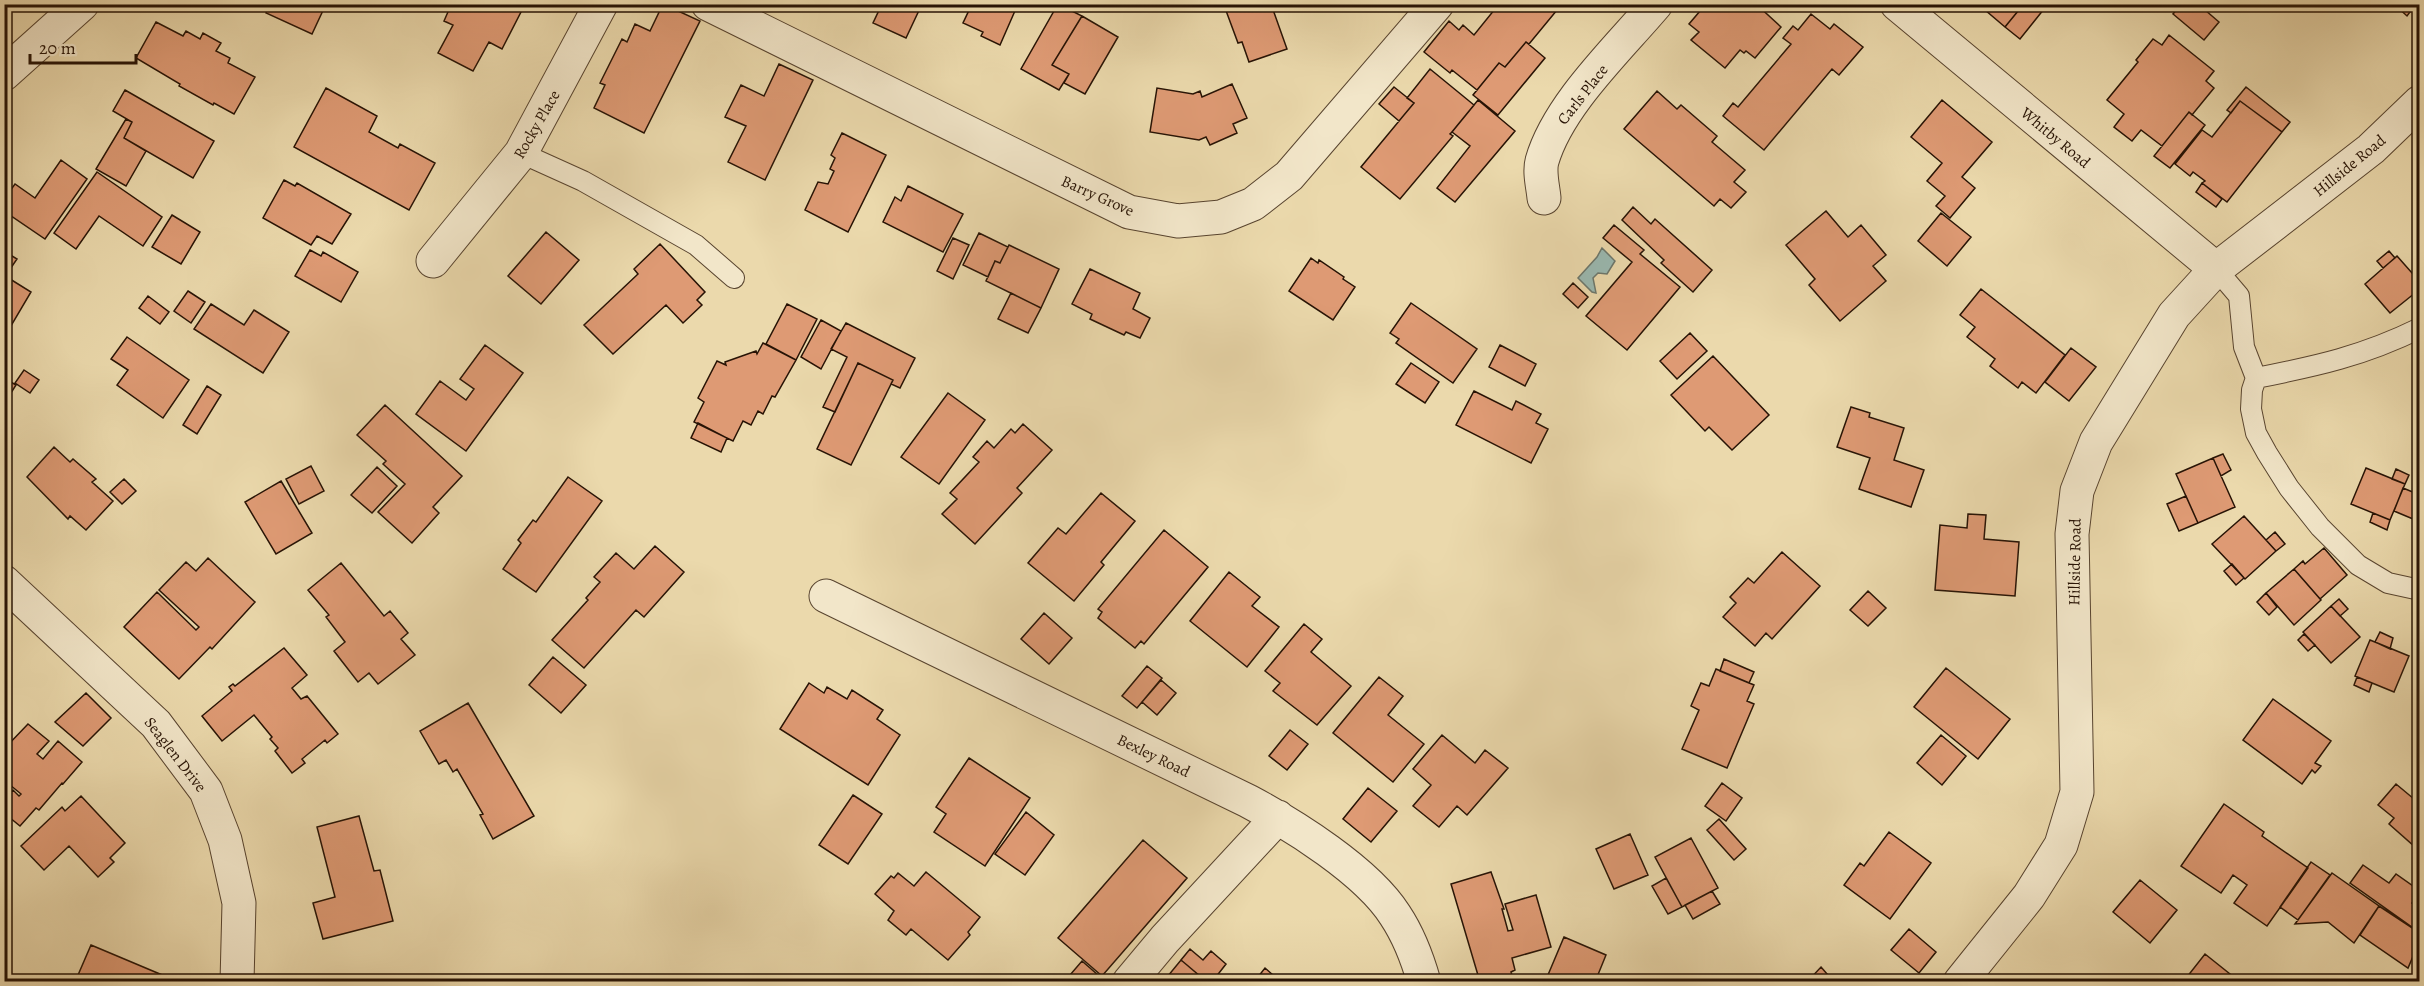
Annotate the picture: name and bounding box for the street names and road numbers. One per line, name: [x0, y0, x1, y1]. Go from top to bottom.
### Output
street label: Carls Place: [1552, 60, 1613, 129]
street label: Rocky Place: [508, 86, 565, 163]
street label: Whitby Road: [2015, 102, 2095, 174]
street label: Hillside Road: [2309, 129, 2391, 202]
street label: Barry Grove: [1058, 170, 1138, 222]
street label: Hillside Road: [2063, 518, 2087, 606]
street label: Seaglen Drive: [139, 712, 212, 797]
street label: Bexley Road: [1113, 729, 1194, 783]

